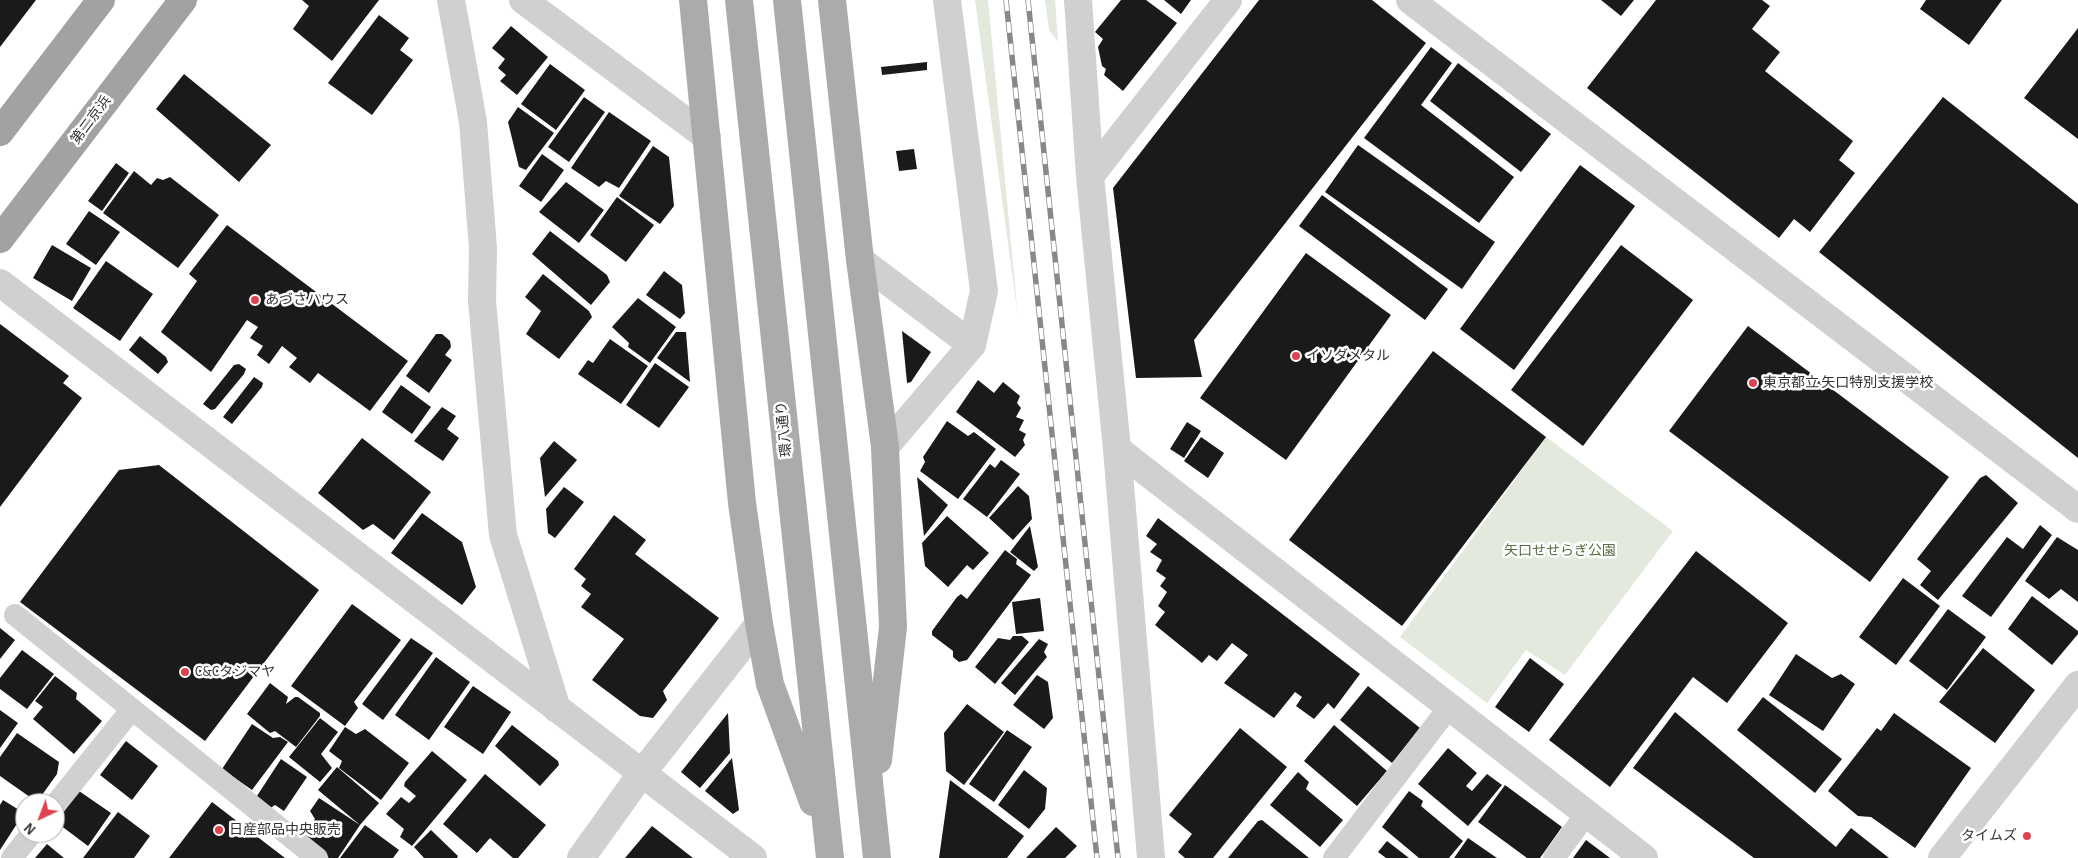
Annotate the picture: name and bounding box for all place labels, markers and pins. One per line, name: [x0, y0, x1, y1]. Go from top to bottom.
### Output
place label: あづさハウス: [265, 292, 349, 308]
marker: あづさハウス: [249, 294, 261, 306]
place label: イソダメタル: [1306, 348, 1390, 364]
marker: イソダメタル: [1290, 350, 1302, 362]
place label: 東京都立 矢口特別支援学校: [1763, 375, 1933, 391]
marker: 東京都立 矢口特別支援学校: [1747, 377, 1759, 389]
place label: C&Cタジマヤ: [195, 664, 275, 680]
marker: C&Cタジマヤ: [179, 666, 191, 678]
place label: 日産部品中央販売: [229, 822, 341, 838]
marker: 日産部品中央販売: [213, 824, 225, 836]
place label: タイムズ: [1961, 828, 2017, 844]
marker: タイムズ: [2021, 830, 2033, 842]

